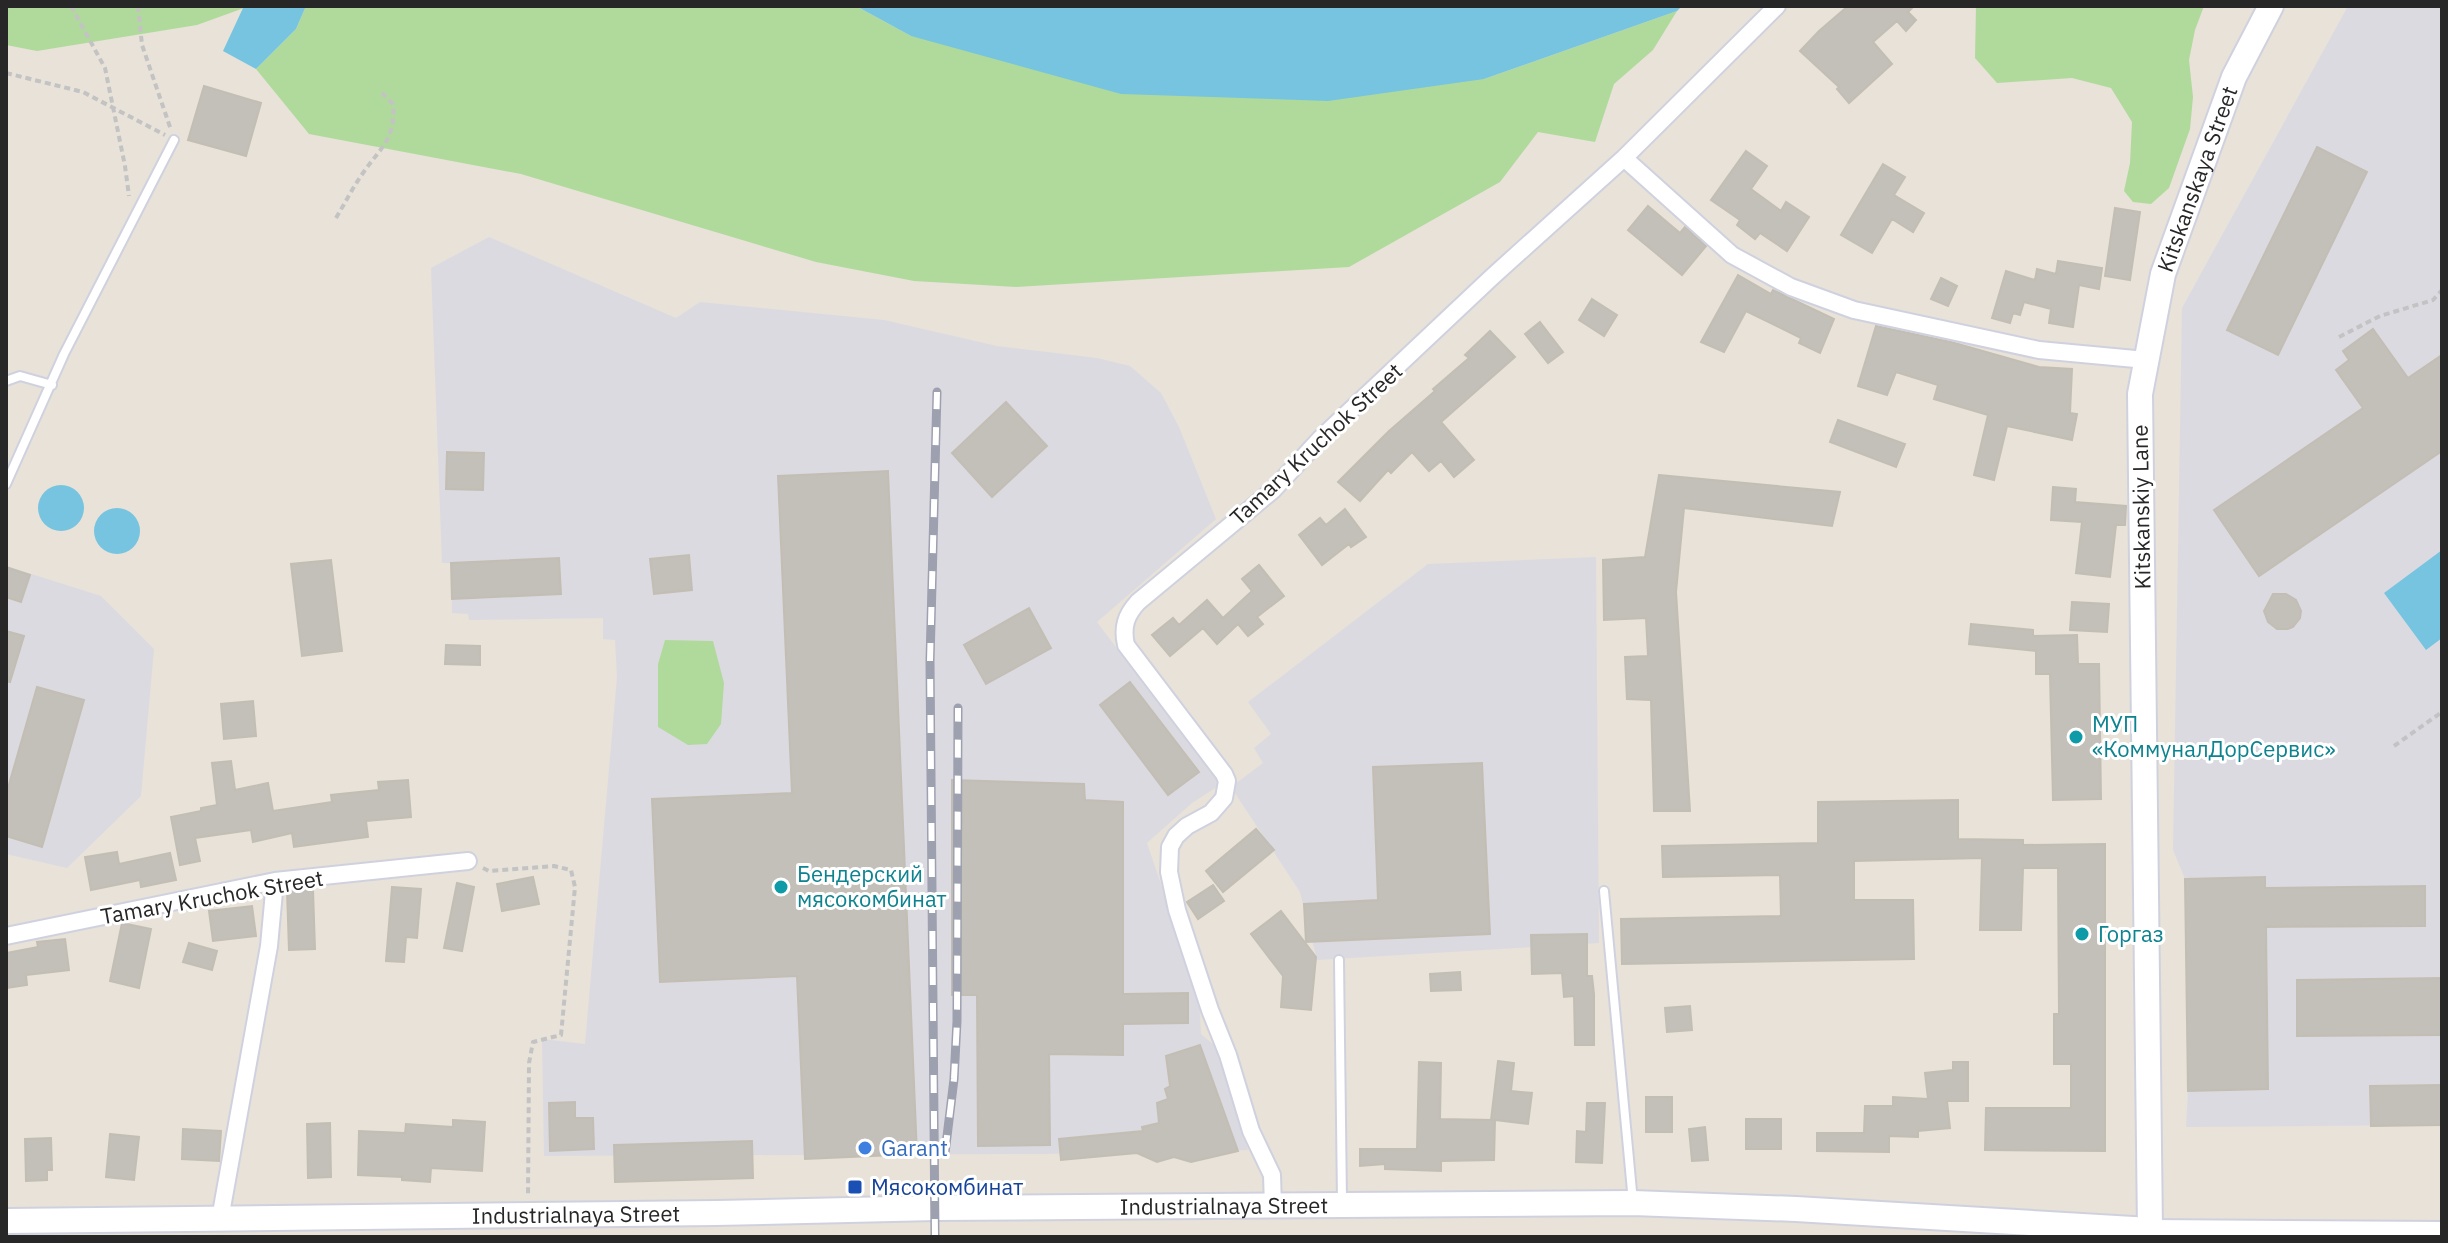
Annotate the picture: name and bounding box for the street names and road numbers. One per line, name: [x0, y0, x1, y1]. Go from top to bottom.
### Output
street label: Kitskanskaya Street: [2150, 82, 2244, 276]
street label: Tamary Kruchok Street: [1223, 356, 1408, 531]
street label: Kitskanskiy Lane: [2125, 424, 2156, 590]
street label: Tamary Kruchok Street: [98, 863, 325, 930]
street label: Industrialnaya Street: [1120, 1190, 1328, 1221]
street label: Industrialnaya Street: [472, 1198, 680, 1230]

